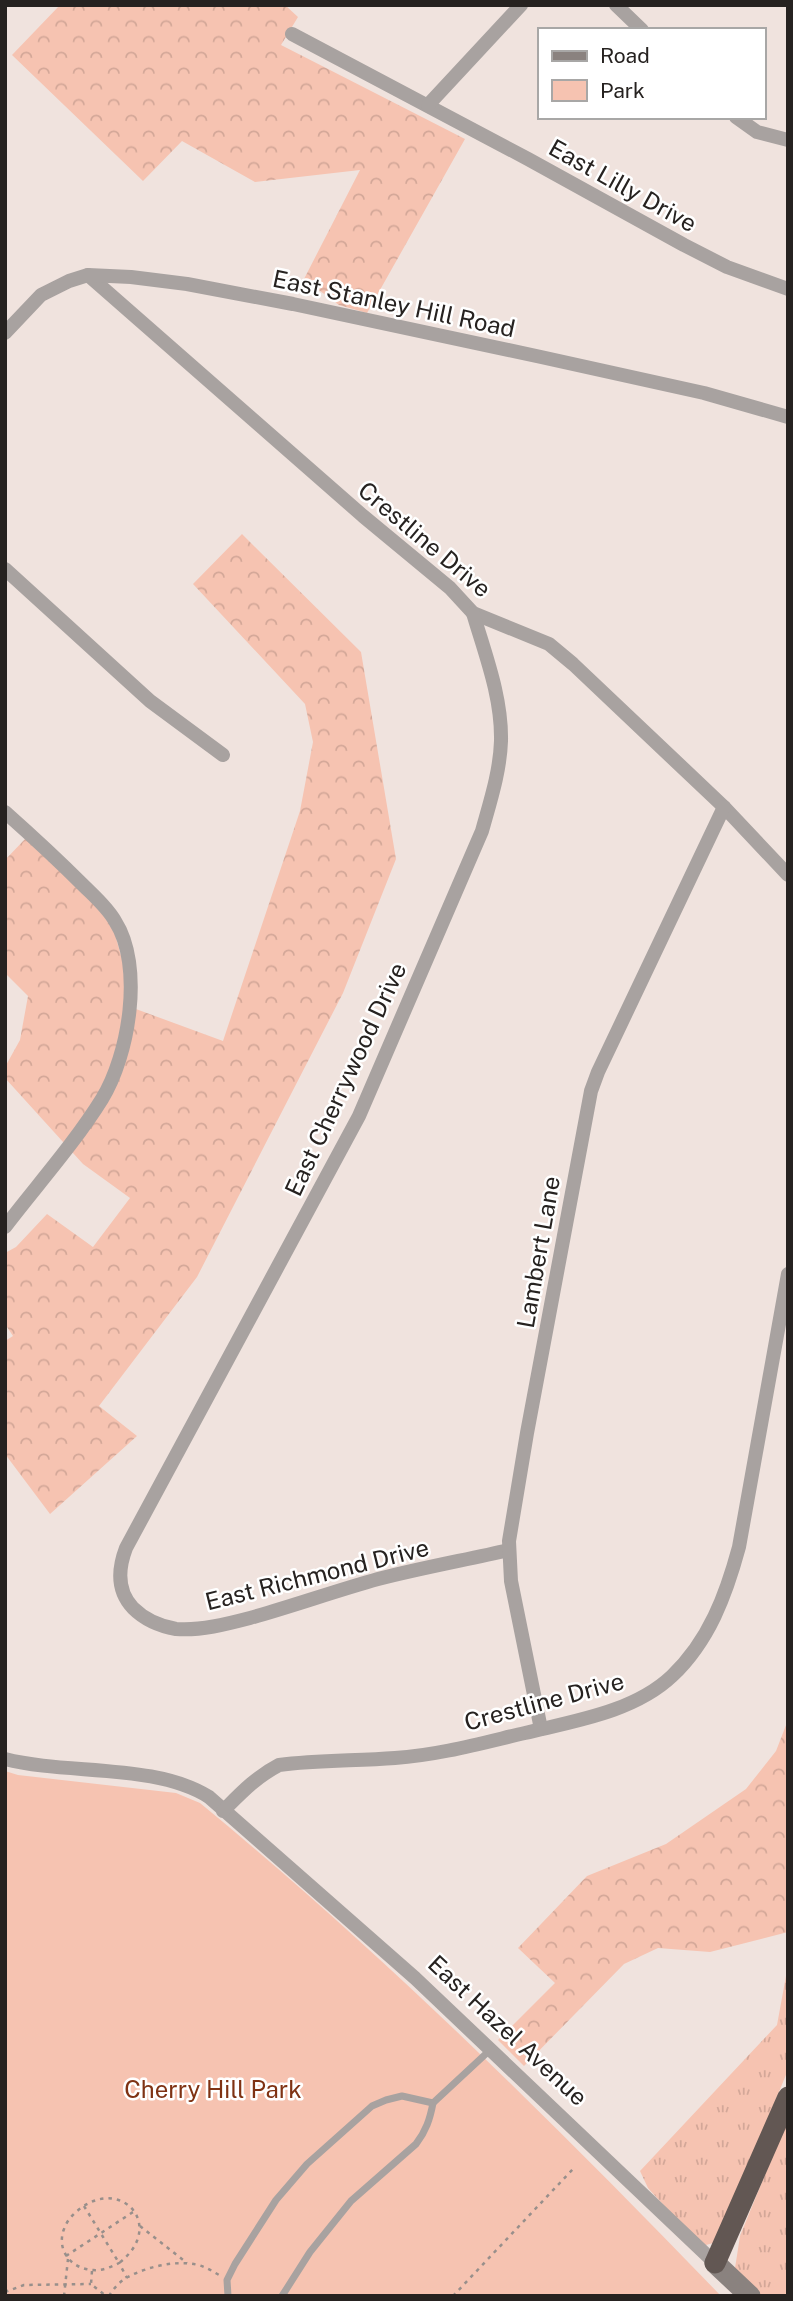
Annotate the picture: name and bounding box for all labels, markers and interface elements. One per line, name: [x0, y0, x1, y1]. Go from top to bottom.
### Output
legend: [538, 28, 765, 119]
text: Road: [600, 43, 650, 68]
text: Park: [600, 78, 645, 103]
street label: East Lilly Drive: [544, 133, 702, 237]
street label: East Stanley Hill Road: [270, 264, 518, 342]
street label: Crestline Drive: [353, 475, 497, 603]
street label: East Cherrywood Drive: [279, 958, 411, 1200]
street label: Lambert Lane: [511, 1174, 565, 1330]
street label: East Richmond Drive: [202, 1533, 432, 1615]
street label: Crestline Drive: [461, 1666, 627, 1736]
street label: East Hazel Avenue: [423, 1949, 593, 2111]
park label: Cherry Hill Park: [124, 2075, 302, 2103]

